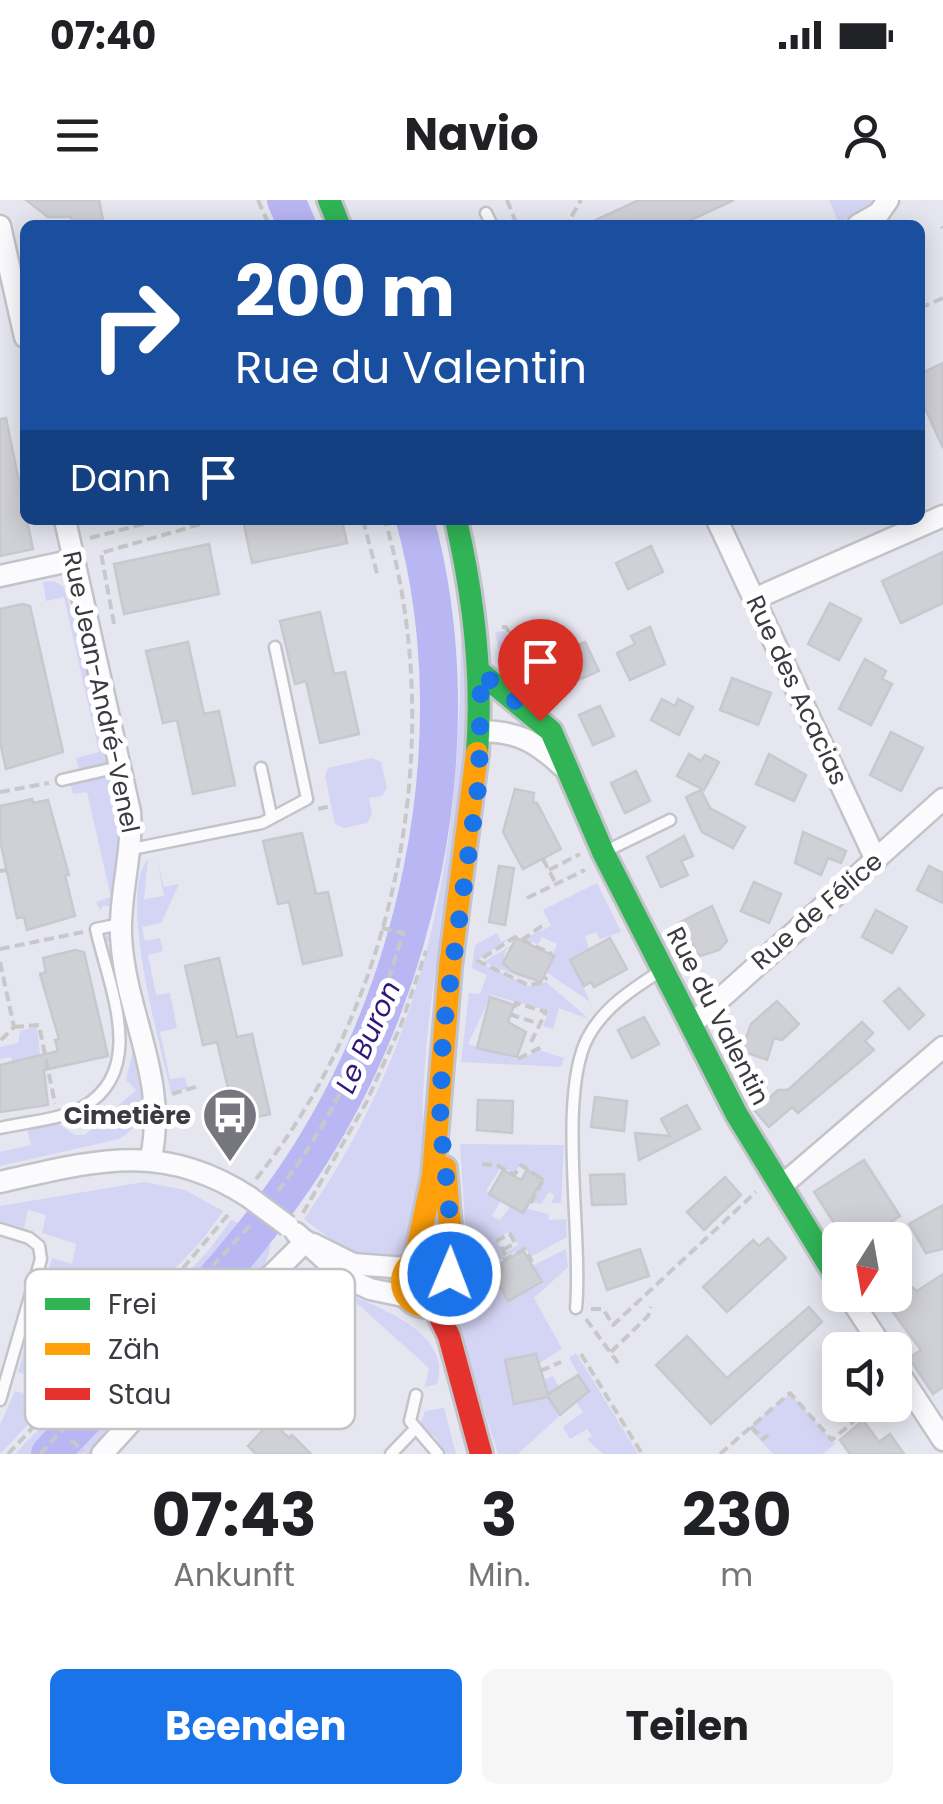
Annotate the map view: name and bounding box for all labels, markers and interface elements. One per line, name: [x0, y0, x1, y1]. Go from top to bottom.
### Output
text: 07:40: [50, 9, 156, 62]
text: Navio: [404, 103, 539, 166]
icon: menu: [50, 108, 105, 163]
icon: person: [838, 108, 893, 163]
text: 200 m: [235, 242, 455, 341]
icon: right: [70, 260, 200, 390]
text: Rue du Valentin: [235, 336, 587, 399]
icon: arrive: [191, 450, 246, 505]
text: Dann: [70, 451, 171, 504]
street label: Rue Jean-André-Venel: [54, 548, 148, 836]
street label: Rue des Acacias: [738, 589, 856, 791]
pin: [498, 619, 583, 722]
icon: arrive: [513, 634, 568, 689]
street label: Rue de Félice: [744, 844, 890, 978]
street label: Rue du Valentin: [658, 921, 778, 1111]
water label: Le Buron: [326, 975, 410, 1099]
bus stop icon: Cimetière: [200, 1085, 260, 1164]
place label: Cimetière: [64, 1098, 191, 1133]
position arrow: [398, 1222, 502, 1326]
north arrow: [822, 1222, 912, 1312]
map controls: [822, 1222, 912, 1422]
legend: [25, 1269, 355, 1429]
text: Frei: [108, 1285, 157, 1324]
text: Zäh: [108, 1330, 160, 1369]
button: sound: [822, 1332, 912, 1422]
text: Stau: [108, 1375, 171, 1414]
text: 07:43: [151, 1473, 317, 1557]
text: 3: [481, 1473, 517, 1557]
text: 230: [682, 1473, 792, 1557]
text: Ankunft: [173, 1552, 295, 1597]
text: Min.: [468, 1552, 531, 1597]
text: m: [720, 1552, 753, 1597]
button: Beenden: [50, 1669, 462, 1784]
button: Teilen: [482, 1669, 893, 1784]

